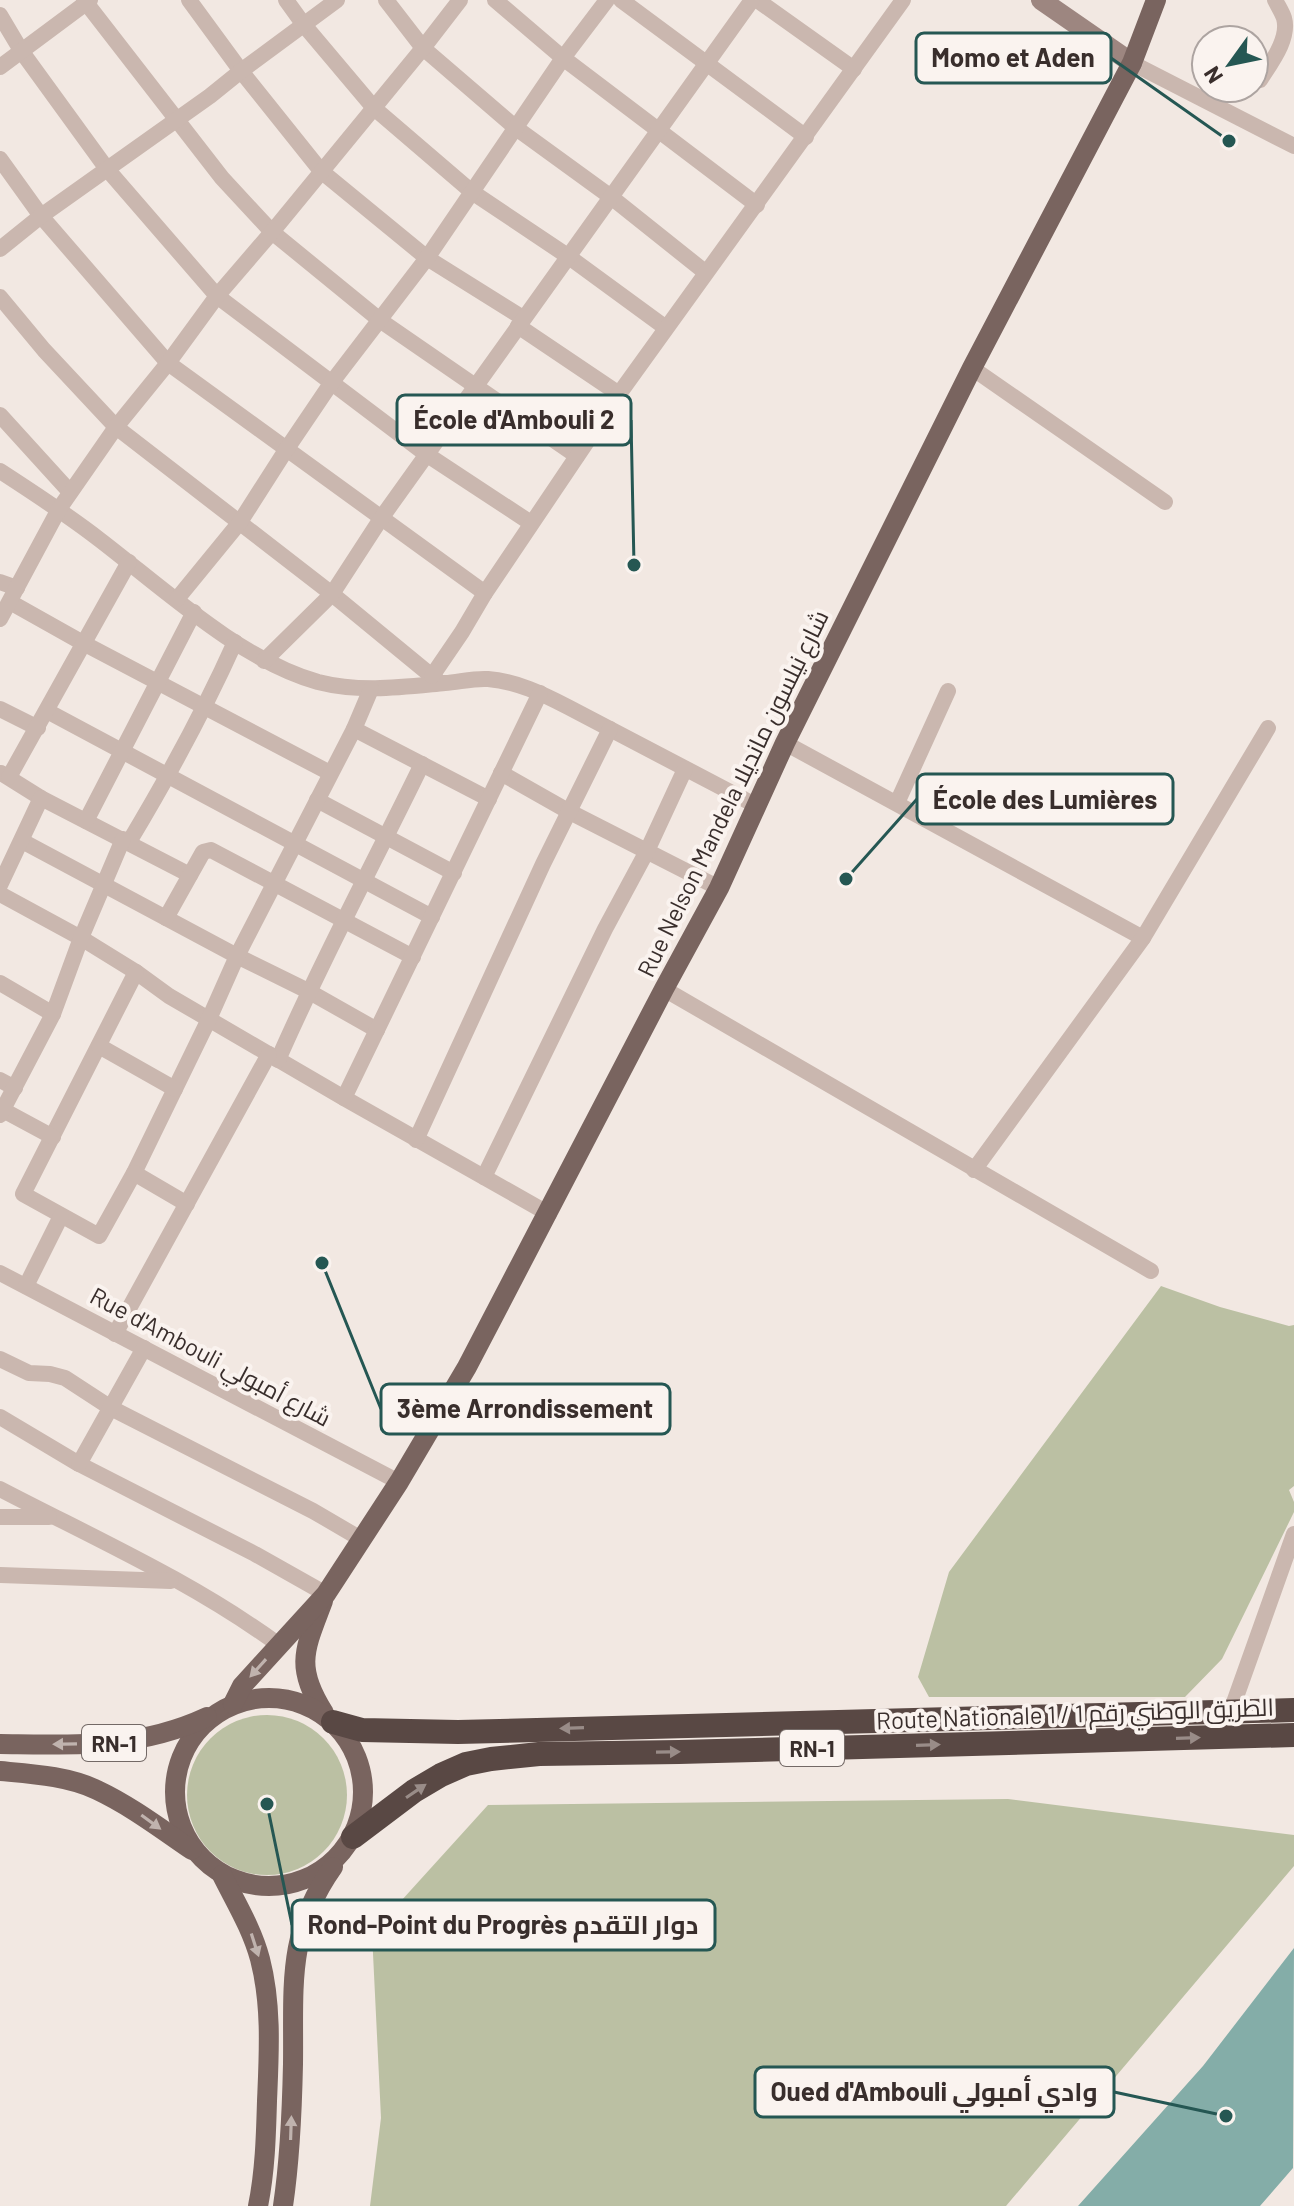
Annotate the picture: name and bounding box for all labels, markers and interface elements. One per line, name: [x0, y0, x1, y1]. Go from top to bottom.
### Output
north arrow: [1190, 24, 1270, 104]
callout: Momo et Aden: [916, 33, 1111, 83]
text: Momo et Aden: [931, 41, 1095, 72]
text: N: [1197, 62, 1227, 89]
callout: École d'Ambouli 2: [397, 395, 631, 445]
text: École d'Ambouli 2: [413, 403, 615, 434]
street label: Rue Nelson Mandela شارع نيلسون مانديلا: [630, 605, 836, 982]
callout: École des Lumières: [917, 774, 1173, 824]
text: École des Lumières: [933, 783, 1157, 814]
street label: Rue d'Ambouli شارع أمبولي: [83, 1280, 336, 1437]
callout: 3ème Arrondissement: [381, 1384, 670, 1434]
text: 3ème Arrondissement: [397, 1392, 653, 1423]
one-way arrow: [250, 1657, 267, 1677]
street label: Route Nationale 1 / الطريق الوطني رقم 1: [876, 1692, 1274, 1740]
one-way arrow: [559, 1722, 584, 1735]
road number: RN-1: [82, 1725, 146, 1761]
road number: RN-1: [780, 1730, 844, 1766]
one-way arrow: [1176, 1731, 1201, 1744]
one-way arrow: [52, 1738, 77, 1751]
one-way arrow: [916, 1739, 941, 1751]
one-way arrow: [656, 1746, 681, 1758]
one-way arrow: [405, 1783, 426, 1798]
one-way arrow: [140, 1813, 161, 1829]
callout: Rond-Point du Progrès دوار التقدم: [292, 1900, 715, 1950]
text: Rond-Point du Progrès دوار التقدم: [308, 1908, 698, 1943]
one-way arrow: [250, 1933, 262, 1957]
callout: Oued d'Ambouli وادي أمبولي: [755, 2067, 1114, 2117]
text: Oued d'Ambouli وادي أمبولي: [770, 2075, 1098, 2113]
one-way arrow: [284, 2115, 297, 2140]

